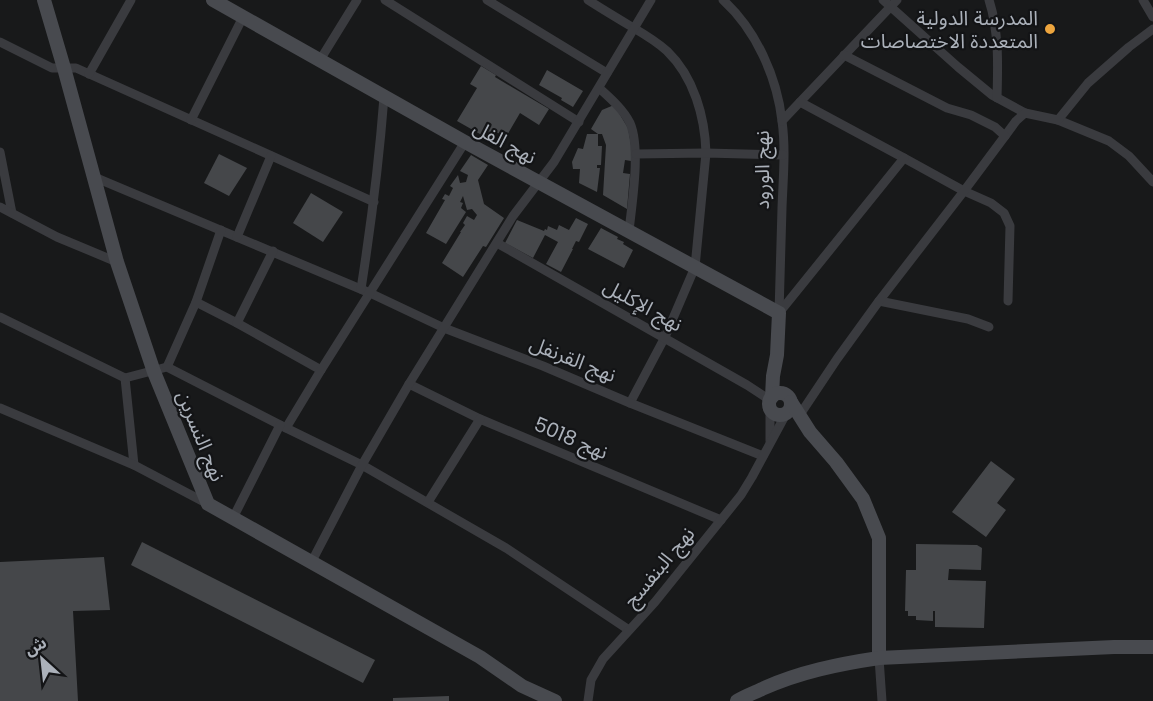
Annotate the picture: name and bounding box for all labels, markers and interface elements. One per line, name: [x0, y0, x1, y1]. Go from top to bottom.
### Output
place label: المدرسة الدولية المتعددة الاختصاصات: [861, 4, 1038, 55]
marker: المدرسة الدولية المتعددة الاختصاصات: [1043, 22, 1057, 36]
street label: نهج الفل: [468, 113, 542, 172]
street label: نهج الورود: [748, 130, 777, 210]
street label: نهج الإكليل: [598, 272, 688, 339]
street label: نهج القرنفل: [525, 329, 620, 390]
street label: نهج النسرين: [169, 386, 232, 486]
street label: نهج 5018: [529, 410, 612, 467]
street label: نهج البنفسج: [617, 521, 702, 614]
north arrow: [12, 629, 72, 689]
text: ش: [20, 631, 50, 661]

